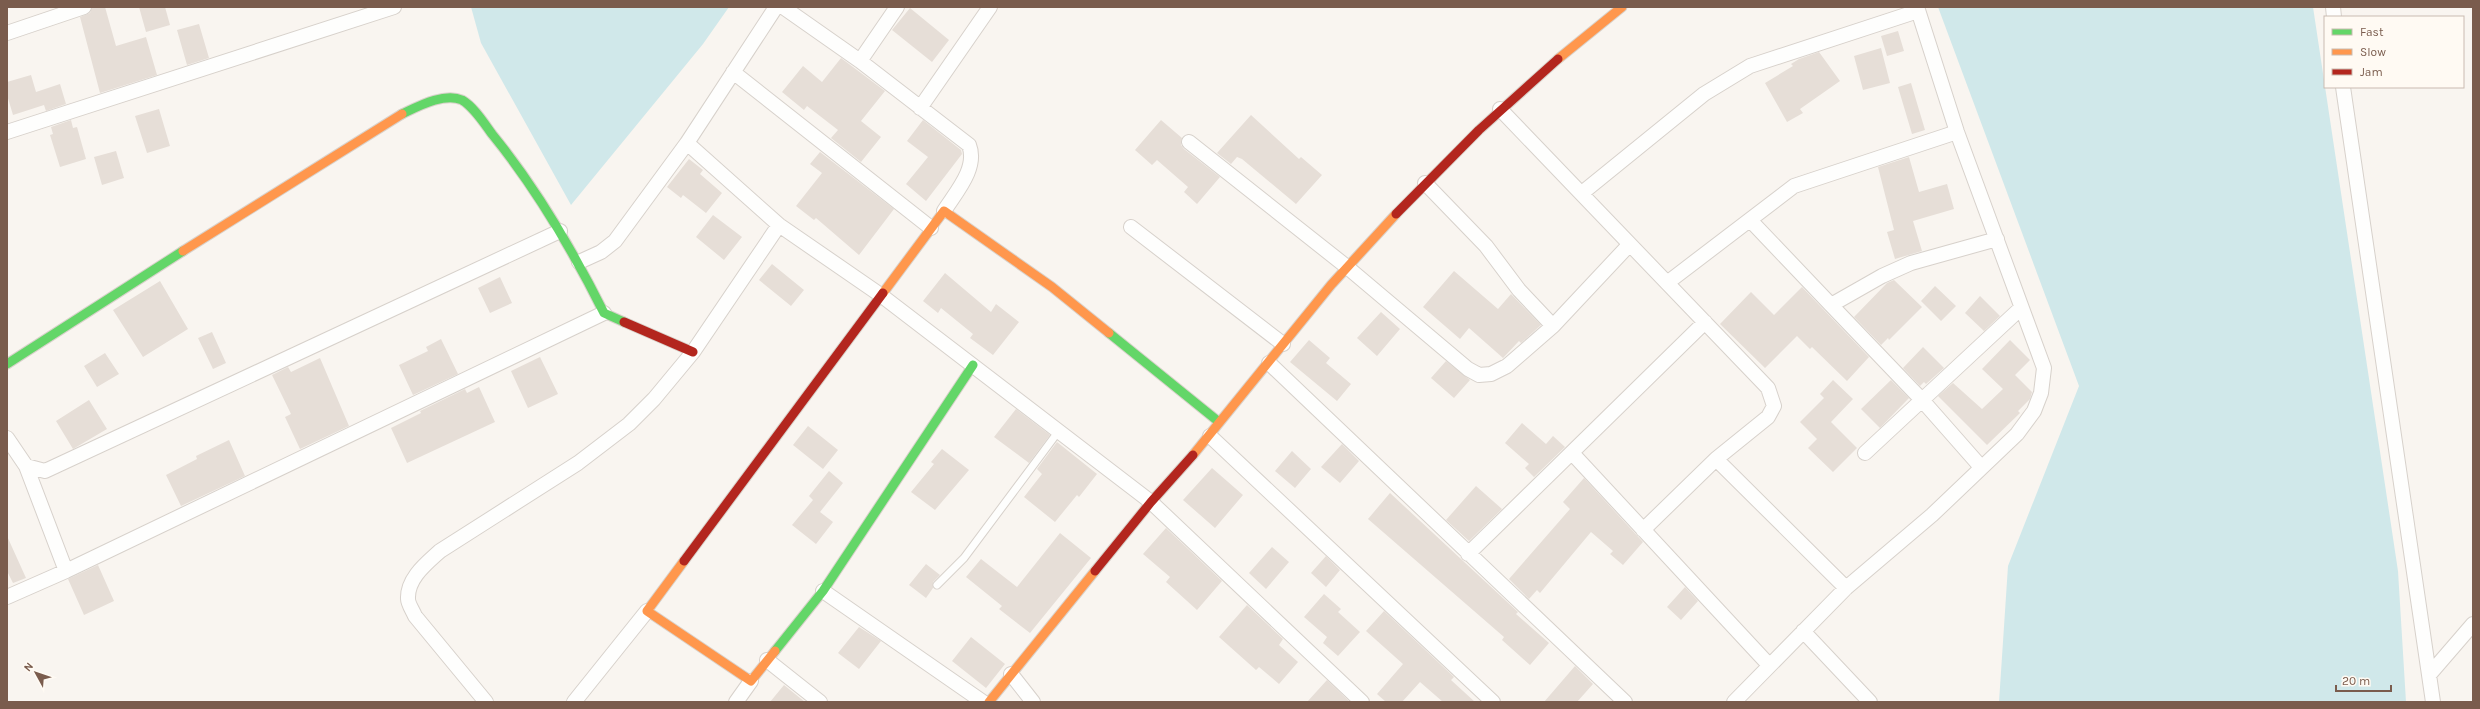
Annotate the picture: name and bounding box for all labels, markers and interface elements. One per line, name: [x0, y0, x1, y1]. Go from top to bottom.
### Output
legend: [2324, 16, 2464, 88]
text: Fast: [2360, 25, 2384, 39]
text: Slow: [2360, 45, 2386, 59]
text: Jam: [2360, 65, 2383, 79]
north arrow: [16, 653, 56, 693]
text: N: [21, 660, 36, 674]
scale bar: [2336, 667, 2391, 693]
text: 20 m: [2342, 674, 2370, 688]

